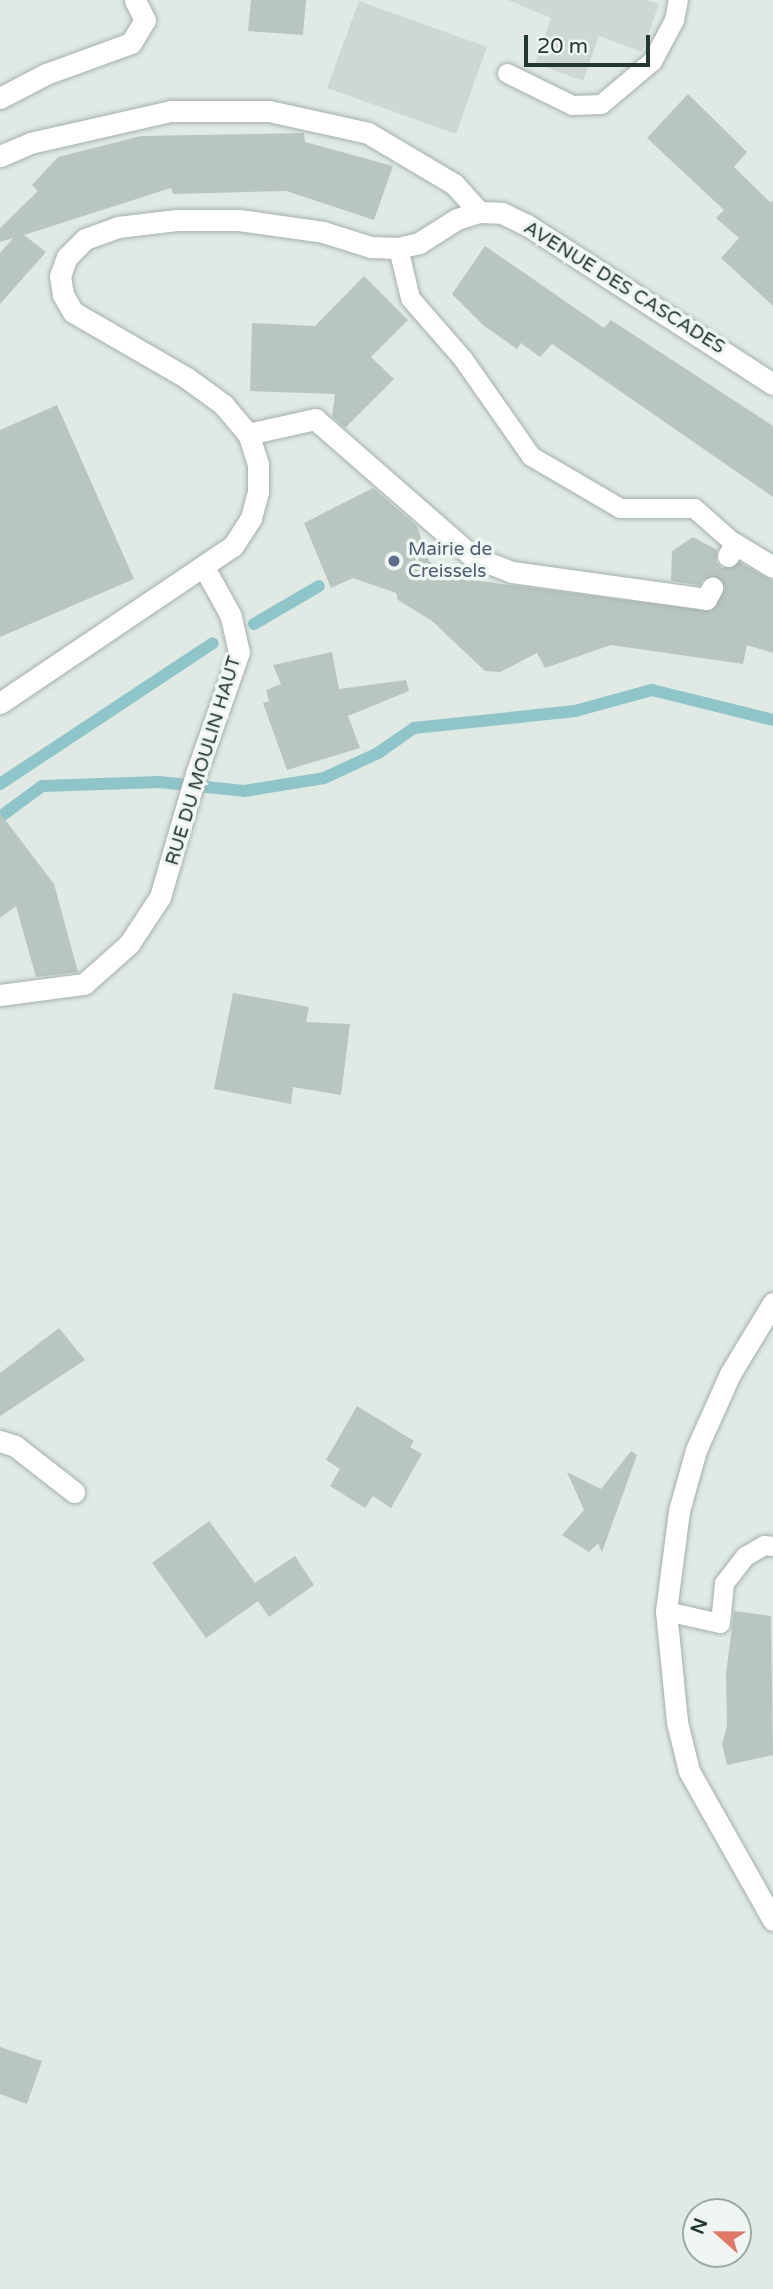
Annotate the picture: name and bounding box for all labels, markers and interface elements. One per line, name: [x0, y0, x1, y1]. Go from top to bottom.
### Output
scale bar: [528, 21, 654, 65]
text: 20 m: [537, 34, 588, 59]
street label: AVENUE DES CASCADES: [519, 217, 729, 359]
place label: Mairie de Creissels: [408, 539, 492, 583]
marker: Mairie de Creissels: [386, 553, 402, 569]
street label: RUE DU MOULIN HAUT: [161, 654, 247, 868]
north arrow: [682, 2198, 752, 2268]
text: N: [686, 2215, 712, 2237]

